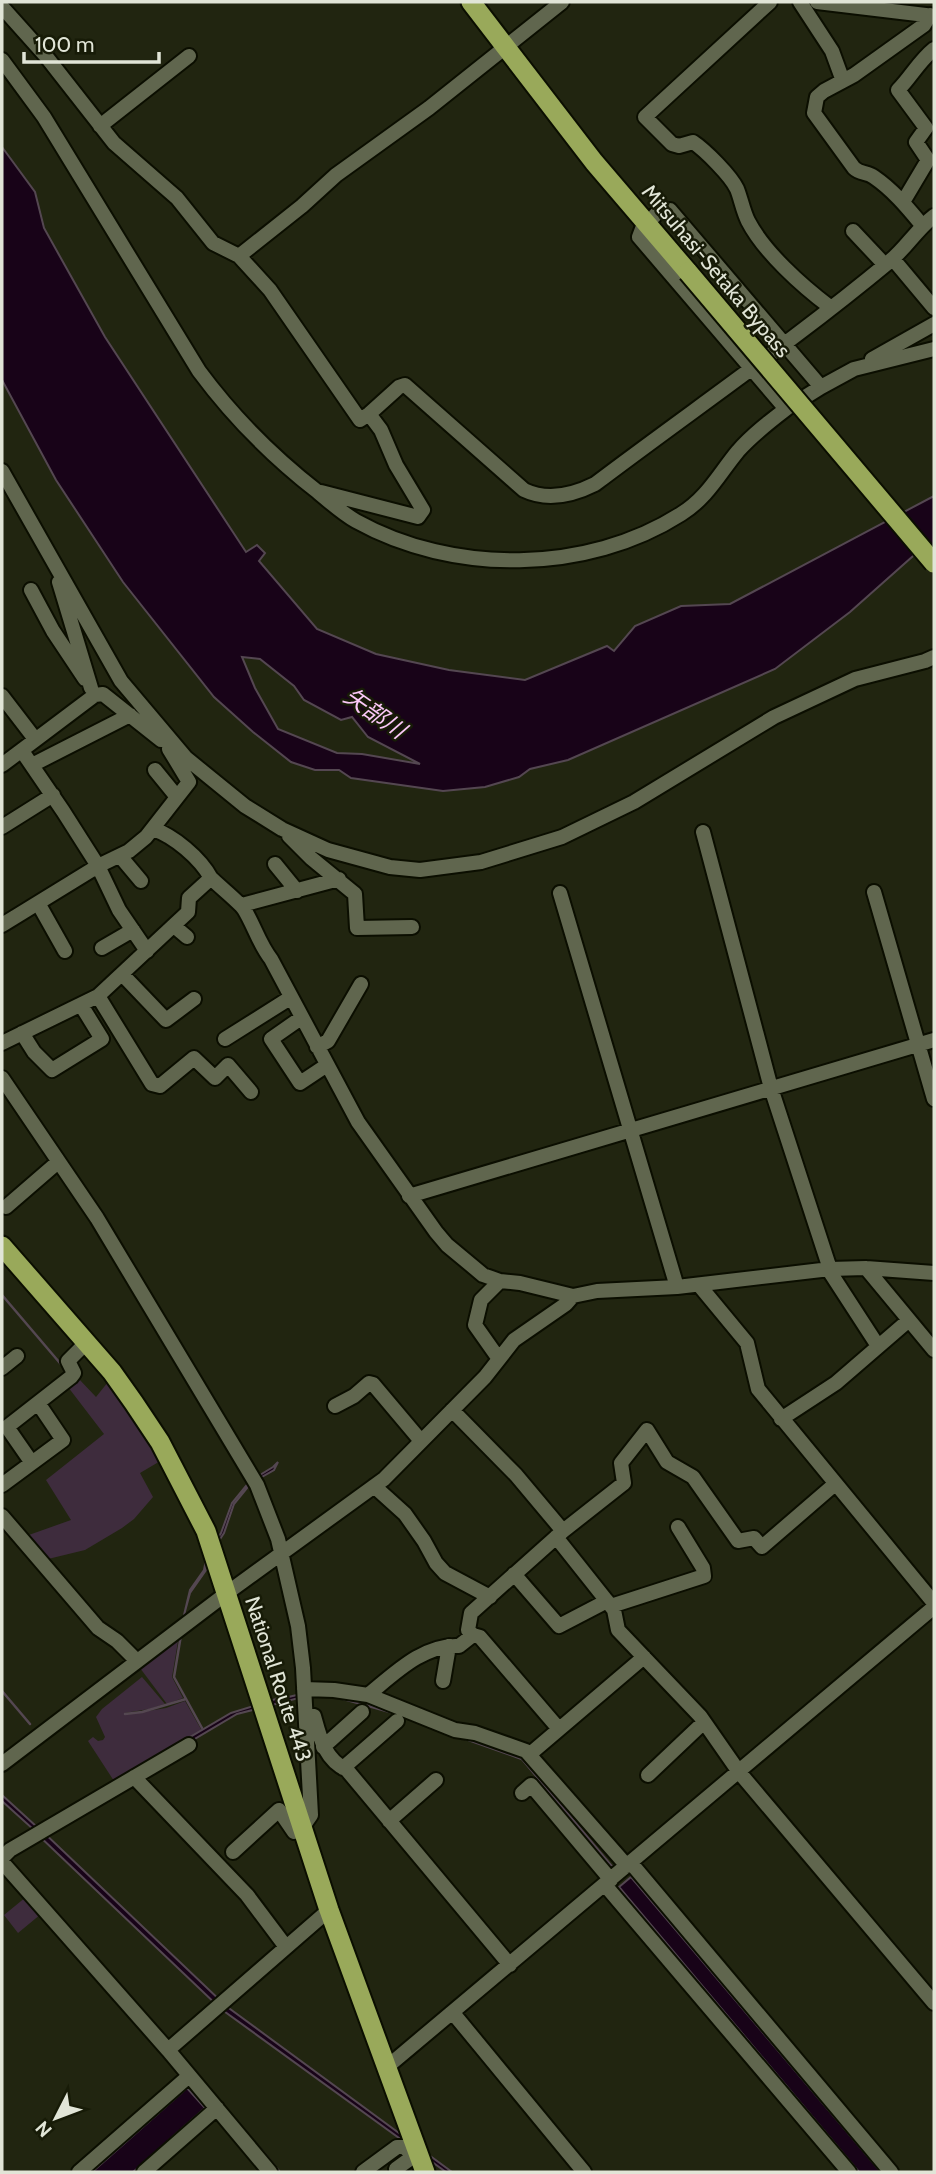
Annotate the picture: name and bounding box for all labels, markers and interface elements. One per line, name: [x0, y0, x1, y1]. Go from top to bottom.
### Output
scale bar: [24, 21, 159, 65]
text: 100 m: [35, 32, 94, 57]
street label: Mitsuhasi-Setaka Bypass: [637, 179, 796, 362]
water label: 矢部川: [339, 682, 414, 746]
street label: National Route 443: [240, 1593, 317, 1764]
north arrow: [21, 2083, 91, 2153]
text: N: [31, 2116, 57, 2142]

